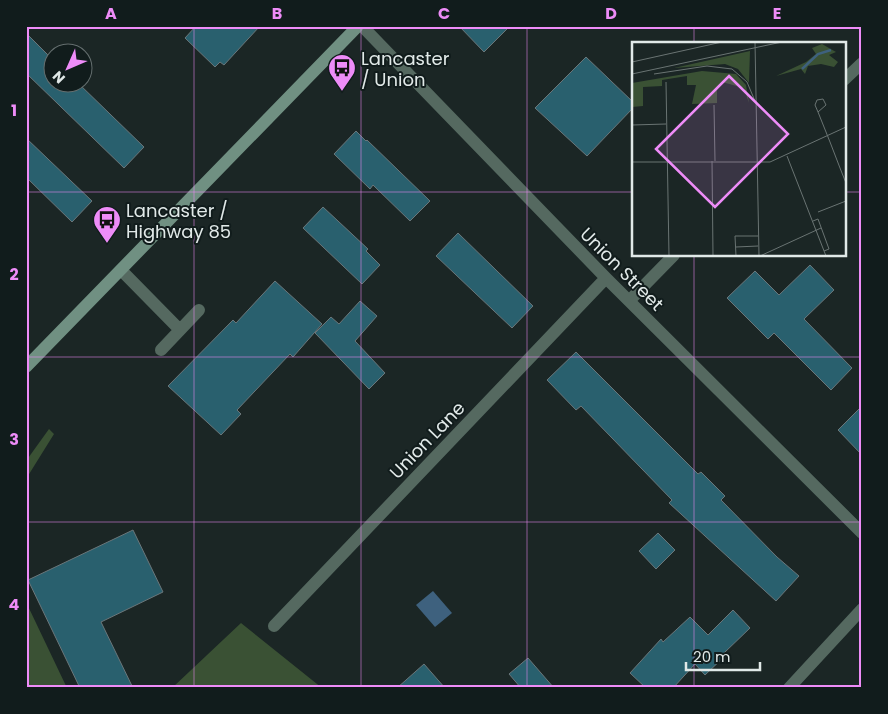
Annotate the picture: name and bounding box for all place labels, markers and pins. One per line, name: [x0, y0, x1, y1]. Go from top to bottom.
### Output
place label: Lancaster / Union: [361, 46, 450, 92]
bus stop icon: Lancaster / Union: [327, 53, 357, 92]
place label: Lancaster / Highway 85: [126, 198, 231, 244]
bus stop icon: Lancaster / Highway 85: [92, 205, 122, 244]

